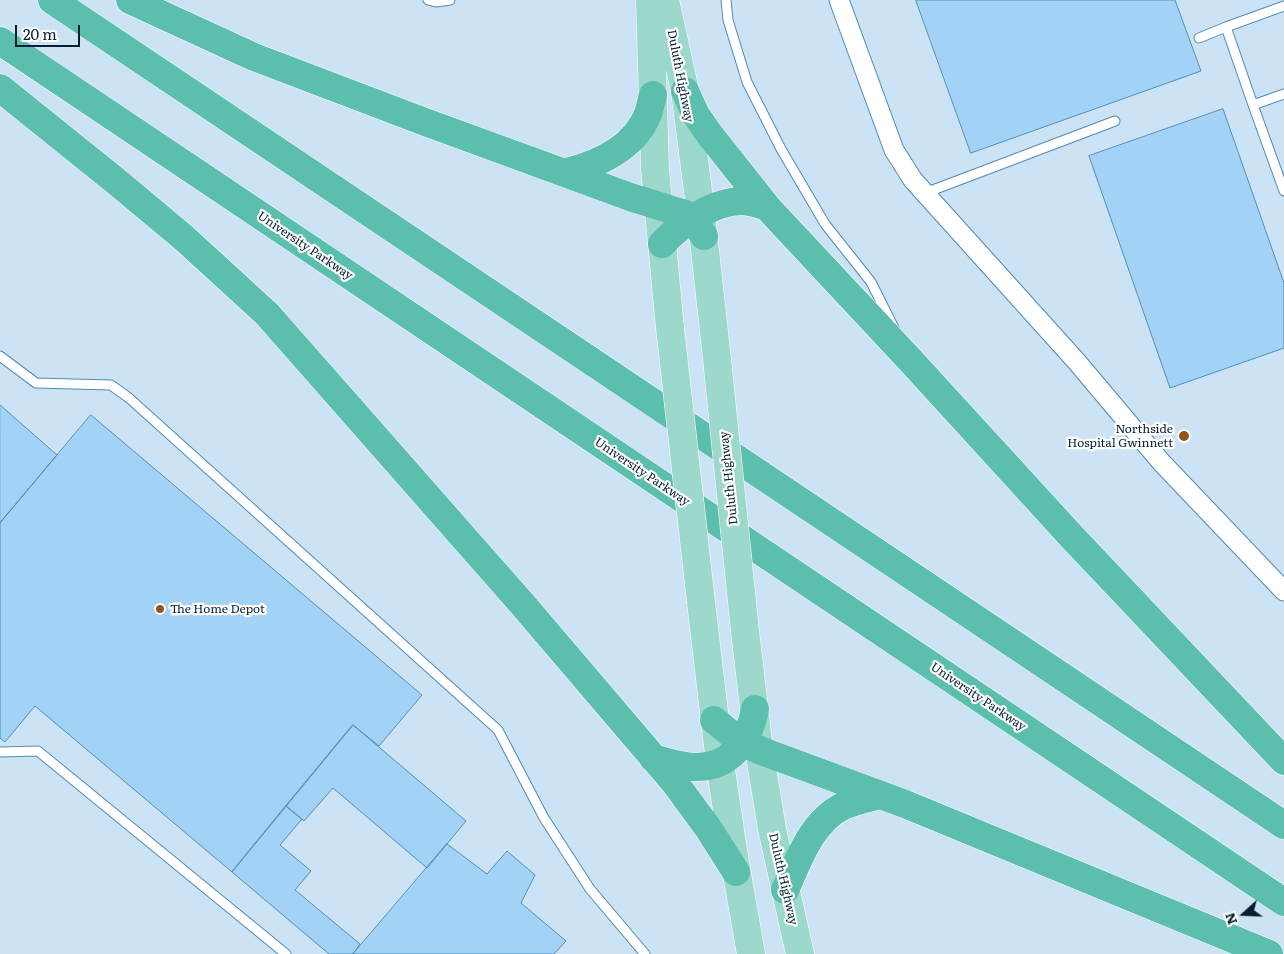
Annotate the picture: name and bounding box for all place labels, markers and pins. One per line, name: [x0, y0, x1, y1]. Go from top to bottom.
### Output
place label: Northside Hospital Gwinnett: [1067, 422, 1173, 450]
marker: Northside Hospital Gwinnett: [1177, 429, 1191, 443]
place label: The Home Depot: [170, 602, 265, 616]
marker: The Home Depot: [154, 603, 166, 615]

